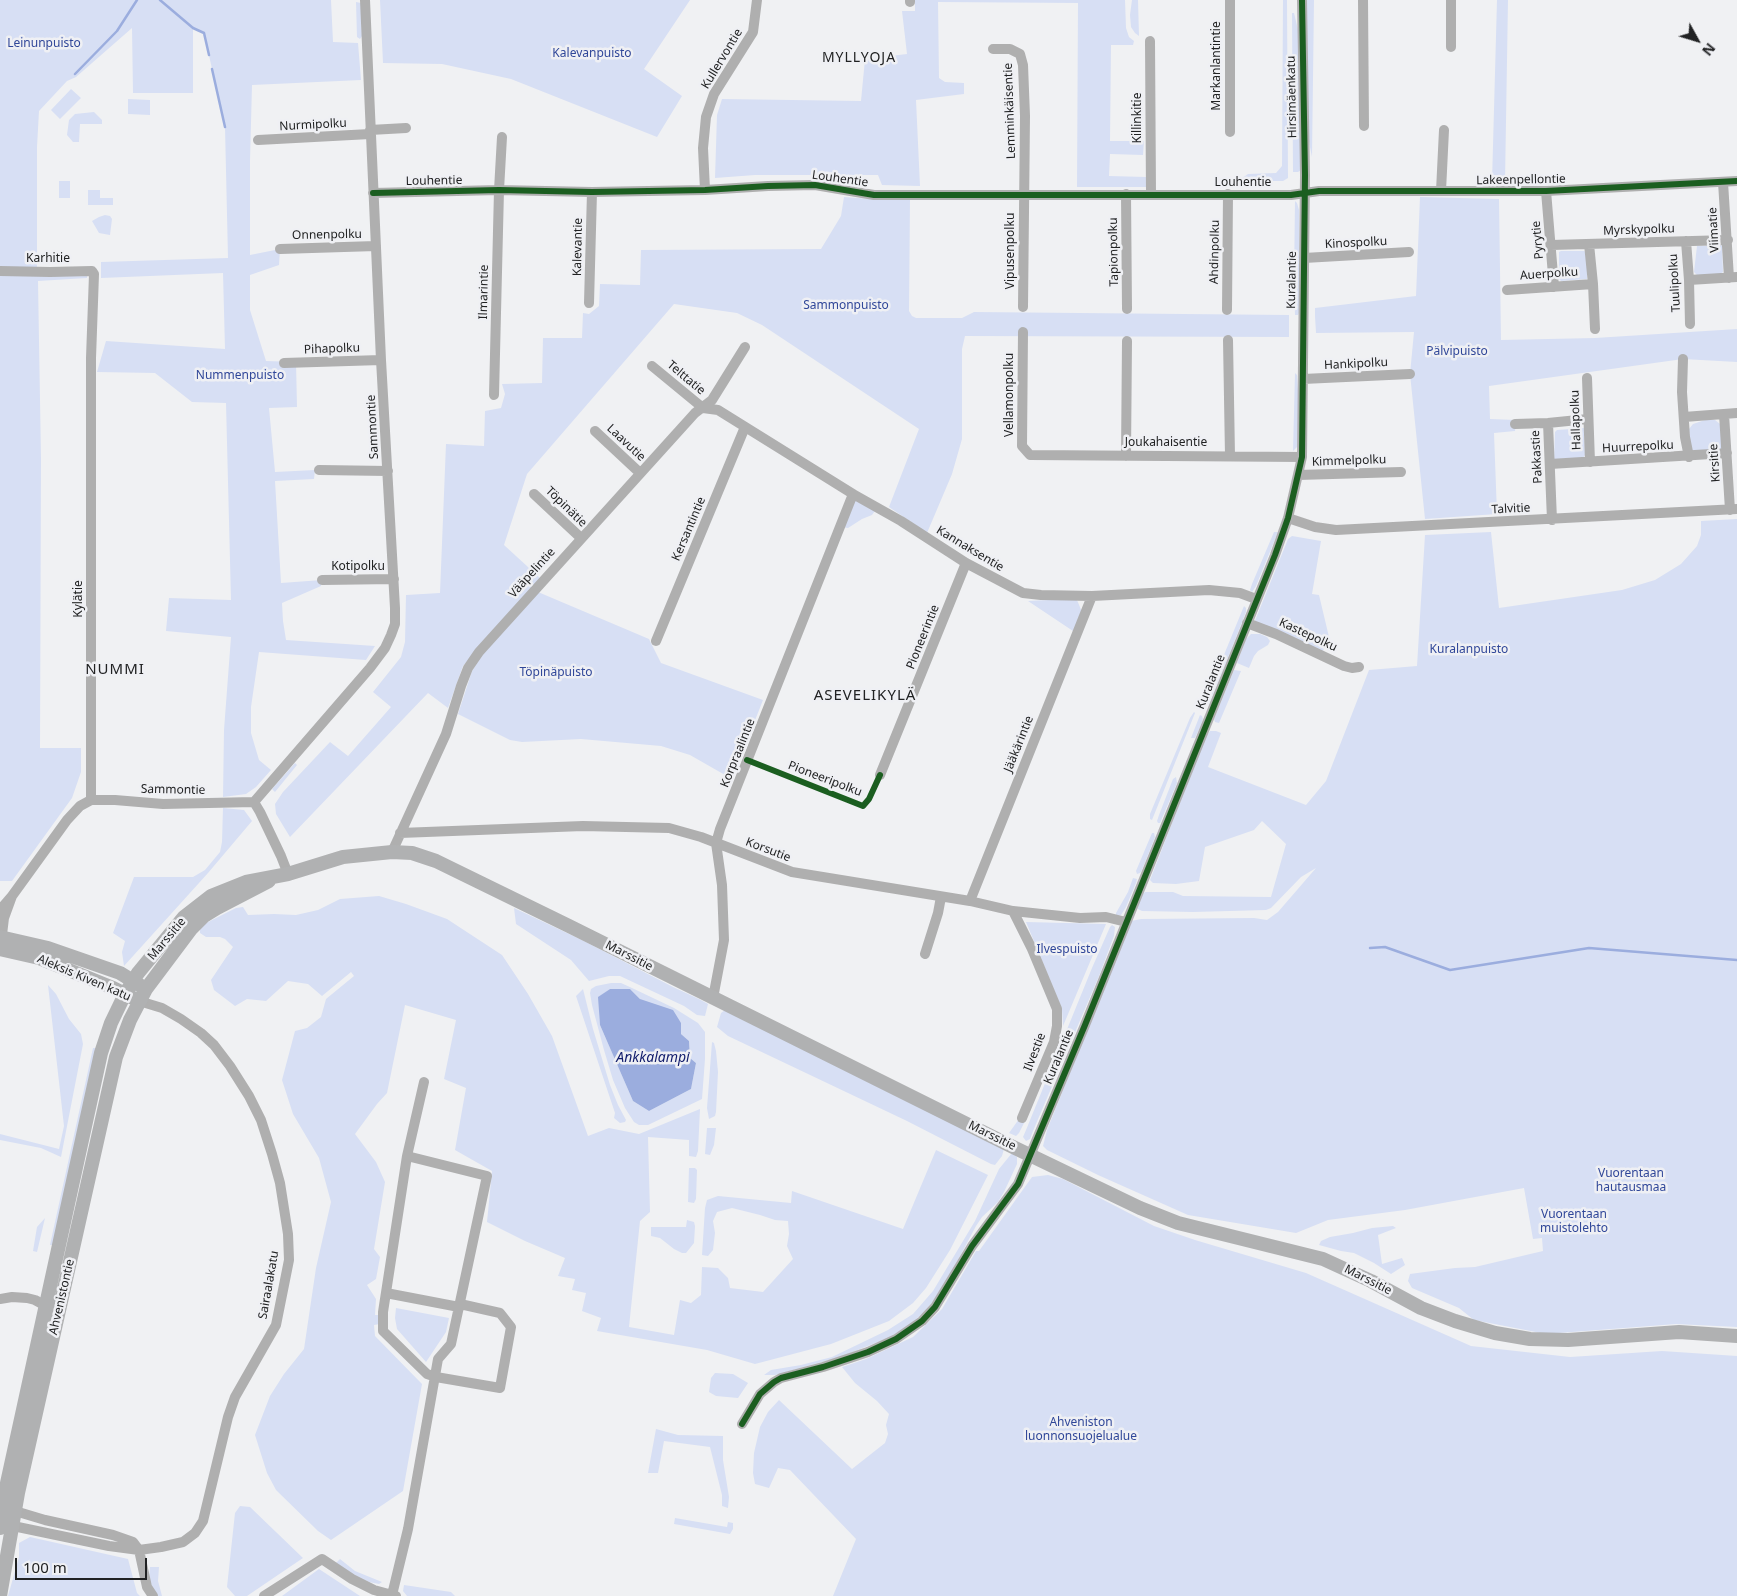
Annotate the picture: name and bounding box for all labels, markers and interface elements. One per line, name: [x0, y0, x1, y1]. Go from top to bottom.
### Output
north arrow: [1672, 15, 1722, 65]
street label: Markanlantintie: [1210, 21, 1224, 111]
street label: Kullervontie: [698, 26, 746, 92]
park label: Leinunpuisto: [7, 37, 81, 51]
text: N: [1698, 39, 1720, 60]
park label: Kalevanpuisto: [552, 47, 632, 61]
district label: MYLLYOJA: [821, 50, 897, 66]
street label: Hirsimäenkatu: [1284, 55, 1300, 139]
street label: Lemminkäisentie: [1001, 63, 1019, 159]
street label: Killinkitie: [1131, 93, 1145, 143]
street label: Nurmipolku: [279, 116, 347, 134]
street label: Louhentie: [811, 168, 869, 190]
street label: Lakeenpellontie: [1476, 172, 1566, 188]
street label: Louhentie: [405, 173, 463, 189]
street label: Louhentie: [1215, 176, 1271, 190]
street label: Viimatie: [1706, 207, 1722, 253]
street label: Vipusenpolku: [1004, 213, 1018, 289]
street label: Tapionpolku: [1106, 217, 1122, 287]
street label: Kalevantie: [570, 218, 586, 276]
street label: Ahdinpolku: [1207, 220, 1223, 284]
street label: Pyrytie: [1529, 220, 1547, 260]
street label: Myrskypolku: [1603, 222, 1675, 238]
street label: Onnenpolku: [292, 227, 362, 243]
street label: Kinospolku: [1324, 234, 1388, 252]
street label: Kuralantie: [1284, 251, 1300, 309]
street label: Karhitie: [26, 252, 70, 266]
street label: Tuulipolku: [1666, 253, 1684, 313]
street label: Ilmarintie: [476, 264, 492, 320]
street label: Auerpolku: [1519, 265, 1579, 283]
park label: Sammonpuisto: [803, 299, 889, 313]
street label: Pihapolku: [304, 341, 360, 357]
park label: Pälvipuisto: [1426, 345, 1488, 359]
street label: Vellamonpolku: [1003, 353, 1017, 437]
street label: Hankipolku: [1324, 355, 1388, 373]
street label: Telttatie: [664, 358, 708, 398]
park label: Nummenpuisto: [196, 369, 284, 383]
street label: Hallapolku: [1568, 390, 1584, 450]
street label: Sammontie: [364, 394, 382, 460]
street label: Laavutie: [604, 422, 648, 464]
street label: Pakkastie: [1528, 430, 1546, 484]
street label: Joukahaisentie: [1125, 436, 1207, 450]
street label: Huurrepolku: [1602, 438, 1674, 456]
street label: Kirsitie: [1706, 443, 1724, 483]
street label: Kimmelpolku: [1312, 453, 1386, 469]
street label: Töpinätie: [542, 484, 590, 530]
street label: Kersantintie: [669, 495, 709, 563]
street label: Talvitie: [1491, 501, 1531, 517]
street label: Kannaksentie: [934, 523, 1006, 575]
street label: Vääpelintie: [506, 545, 558, 601]
street label: Kotipolku: [331, 560, 385, 574]
street label: Kylätie: [72, 580, 86, 618]
street label: Pioneerintie: [904, 603, 942, 671]
street label: Kastepolku: [1277, 615, 1339, 655]
park label: Kuralanpuisto: [1430, 643, 1508, 657]
street label: Kuralantie: [1194, 653, 1228, 711]
district label: NUMMI: [85, 661, 145, 679]
park label: Töpinäpuisto: [520, 666, 592, 680]
district label: ASEVELIKYLÄ: [812, 687, 918, 705]
street label: Jääkärintie: [1001, 714, 1037, 774]
street label: Korpraalintie: [718, 716, 758, 790]
street label: Pioneeripolku: [786, 758, 864, 800]
street label: Sammontie: [141, 782, 205, 798]
street label: Korsutie: [743, 835, 793, 865]
street label: Marssitie: [145, 915, 189, 963]
street label: Marssitie: [603, 938, 655, 974]
park label: Ilvespuisto: [1036, 943, 1098, 957]
street label: Aleksis Kiven katu: [35, 952, 133, 1004]
street label: Kuralantie: [1041, 1028, 1077, 1086]
street label: Ilvestie: [1021, 1031, 1049, 1073]
water label: Ankkalampi: [616, 1050, 690, 1066]
street label: Marssitie: [966, 1118, 1018, 1154]
park label: Vuorentaan hautausmaa: [1596, 1167, 1666, 1195]
park label: Vuorentaan muistolehto: [1540, 1208, 1608, 1236]
street label: Sairaalakatu: [256, 1250, 282, 1320]
street label: Ahvenistontie: [46, 1258, 78, 1336]
street label: Marssitie: [1342, 1262, 1394, 1298]
park label: Ahveniston luonnonsuojelualue: [1025, 1416, 1137, 1444]
scale bar: [18, 1548, 150, 1580]
text: 100 m: [23, 1557, 67, 1577]

